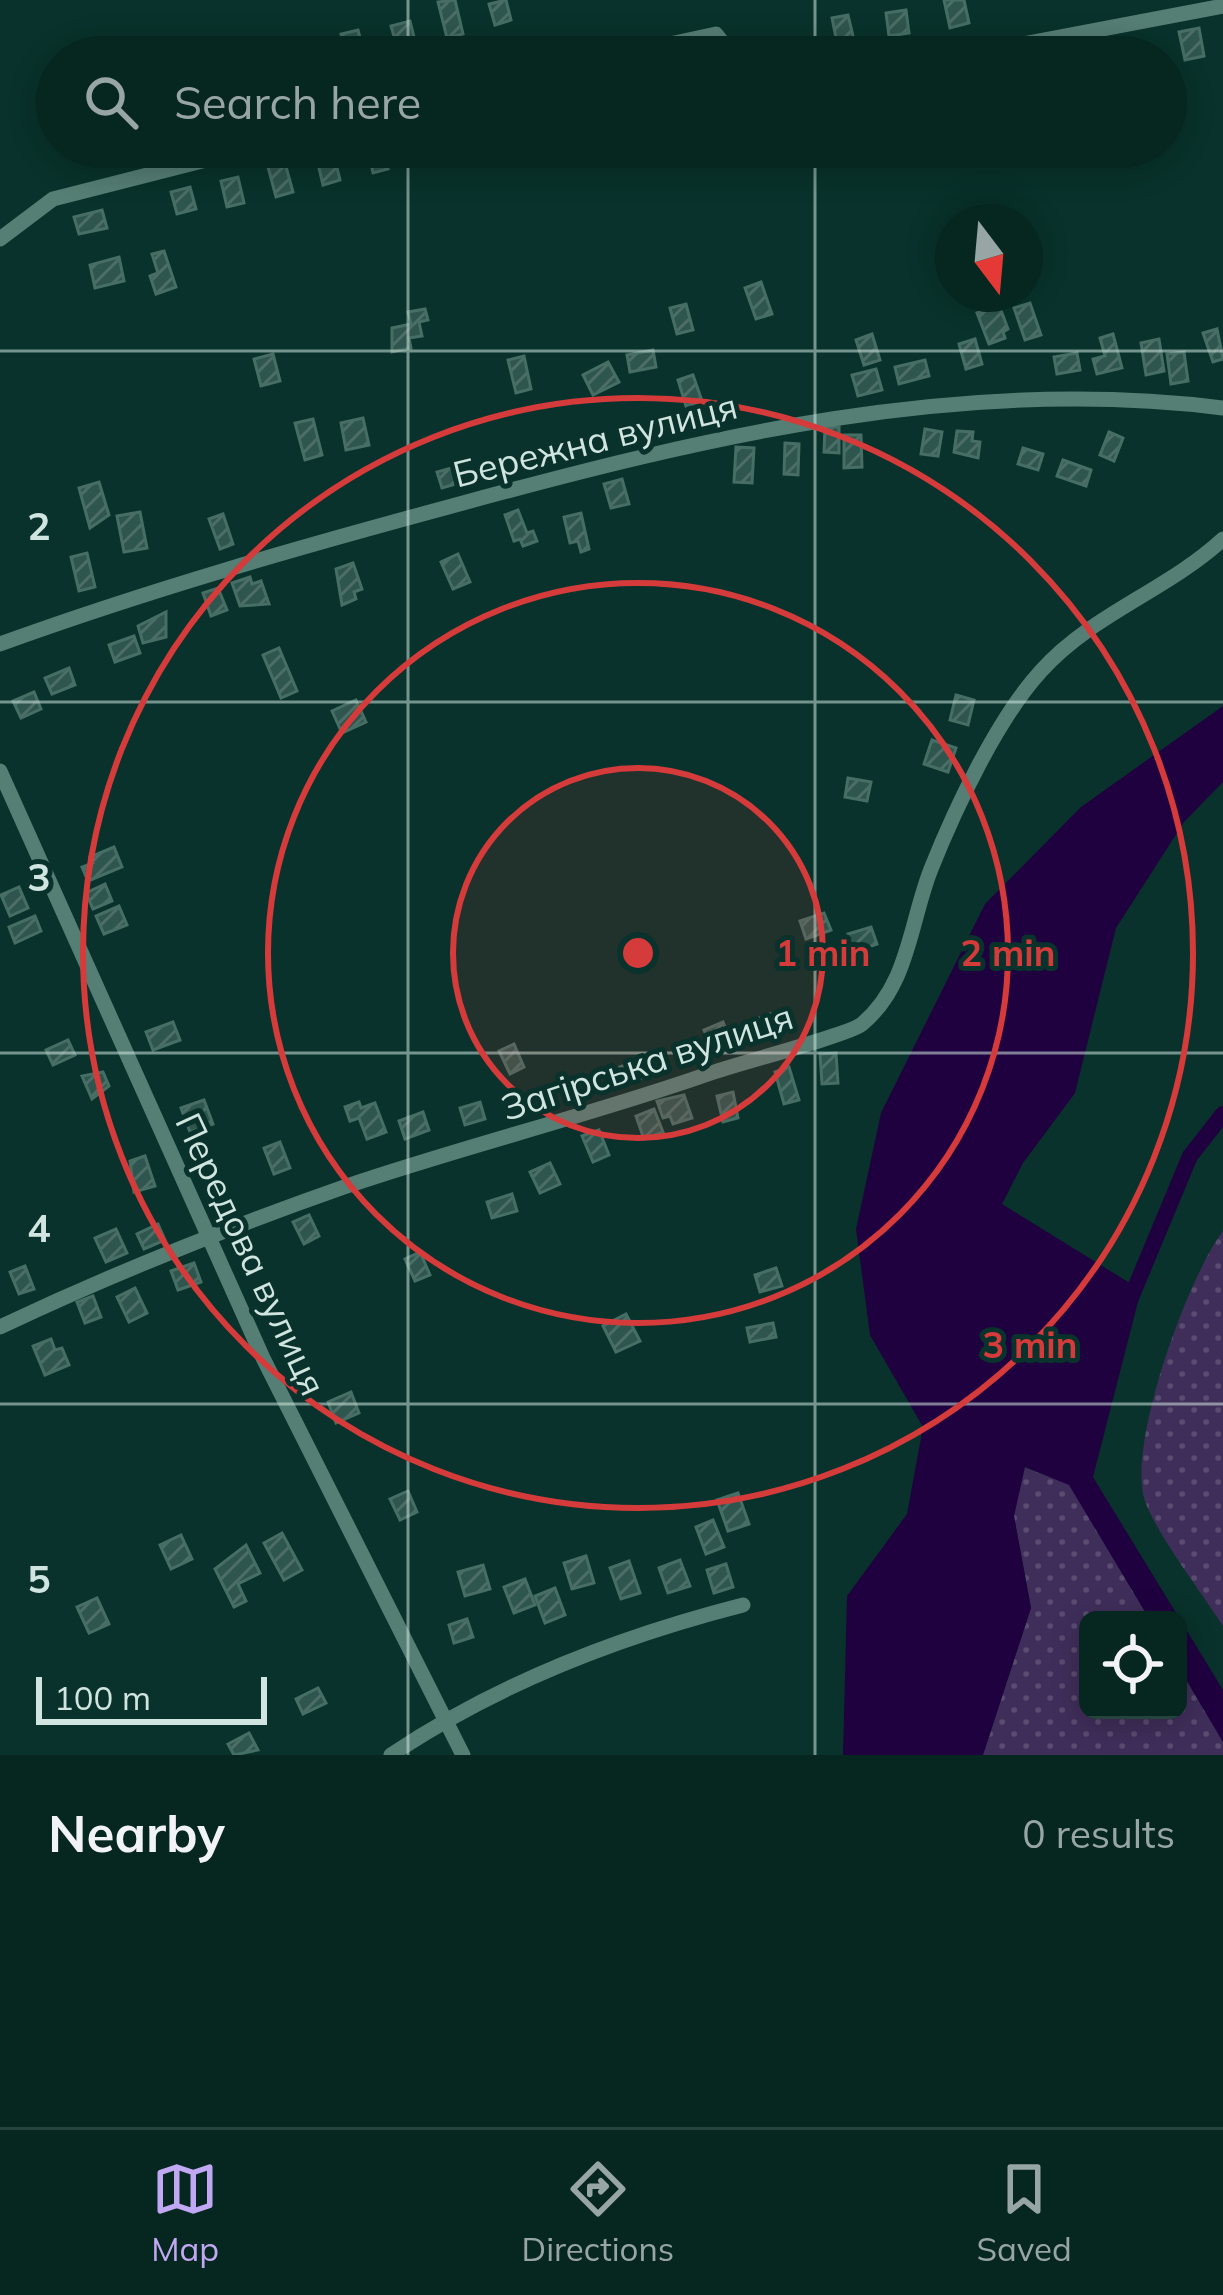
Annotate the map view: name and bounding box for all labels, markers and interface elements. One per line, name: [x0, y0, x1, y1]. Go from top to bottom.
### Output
search box: [36, 36, 1187, 168]
icon: search: [78, 69, 144, 135]
text: Search here: [174, 74, 421, 130]
north arrow: [935, 204, 1043, 312]
street label: Бережна вулиця: [448, 382, 742, 497]
text: 2: [27, 501, 51, 550]
text: 3: [27, 852, 51, 901]
text: 1 min: [776, 930, 870, 975]
text: 2 min: [961, 930, 1055, 975]
centre of rings: [617, 932, 659, 974]
street label: Загірська вулиця: [495, 993, 798, 1130]
street label: Передова вулиця: [166, 1105, 337, 1402]
text: 4: [27, 1203, 51, 1252]
text: 3 min: [983, 1322, 1077, 1367]
text: 5: [27, 1554, 51, 1603]
map controls: [1079, 1611, 1187, 1719]
button: locate: [1079, 1611, 1187, 1719]
scale bar: [36, 1671, 267, 1724]
text: 100 m: [54, 1677, 151, 1718]
text: Nearby: [48, 1801, 225, 1865]
text: 0 results: [1022, 1809, 1175, 1858]
tab: Map: [151, 2156, 219, 2269]
tab: Directions: [522, 2156, 674, 2269]
tab: Saved: [977, 2156, 1072, 2269]

